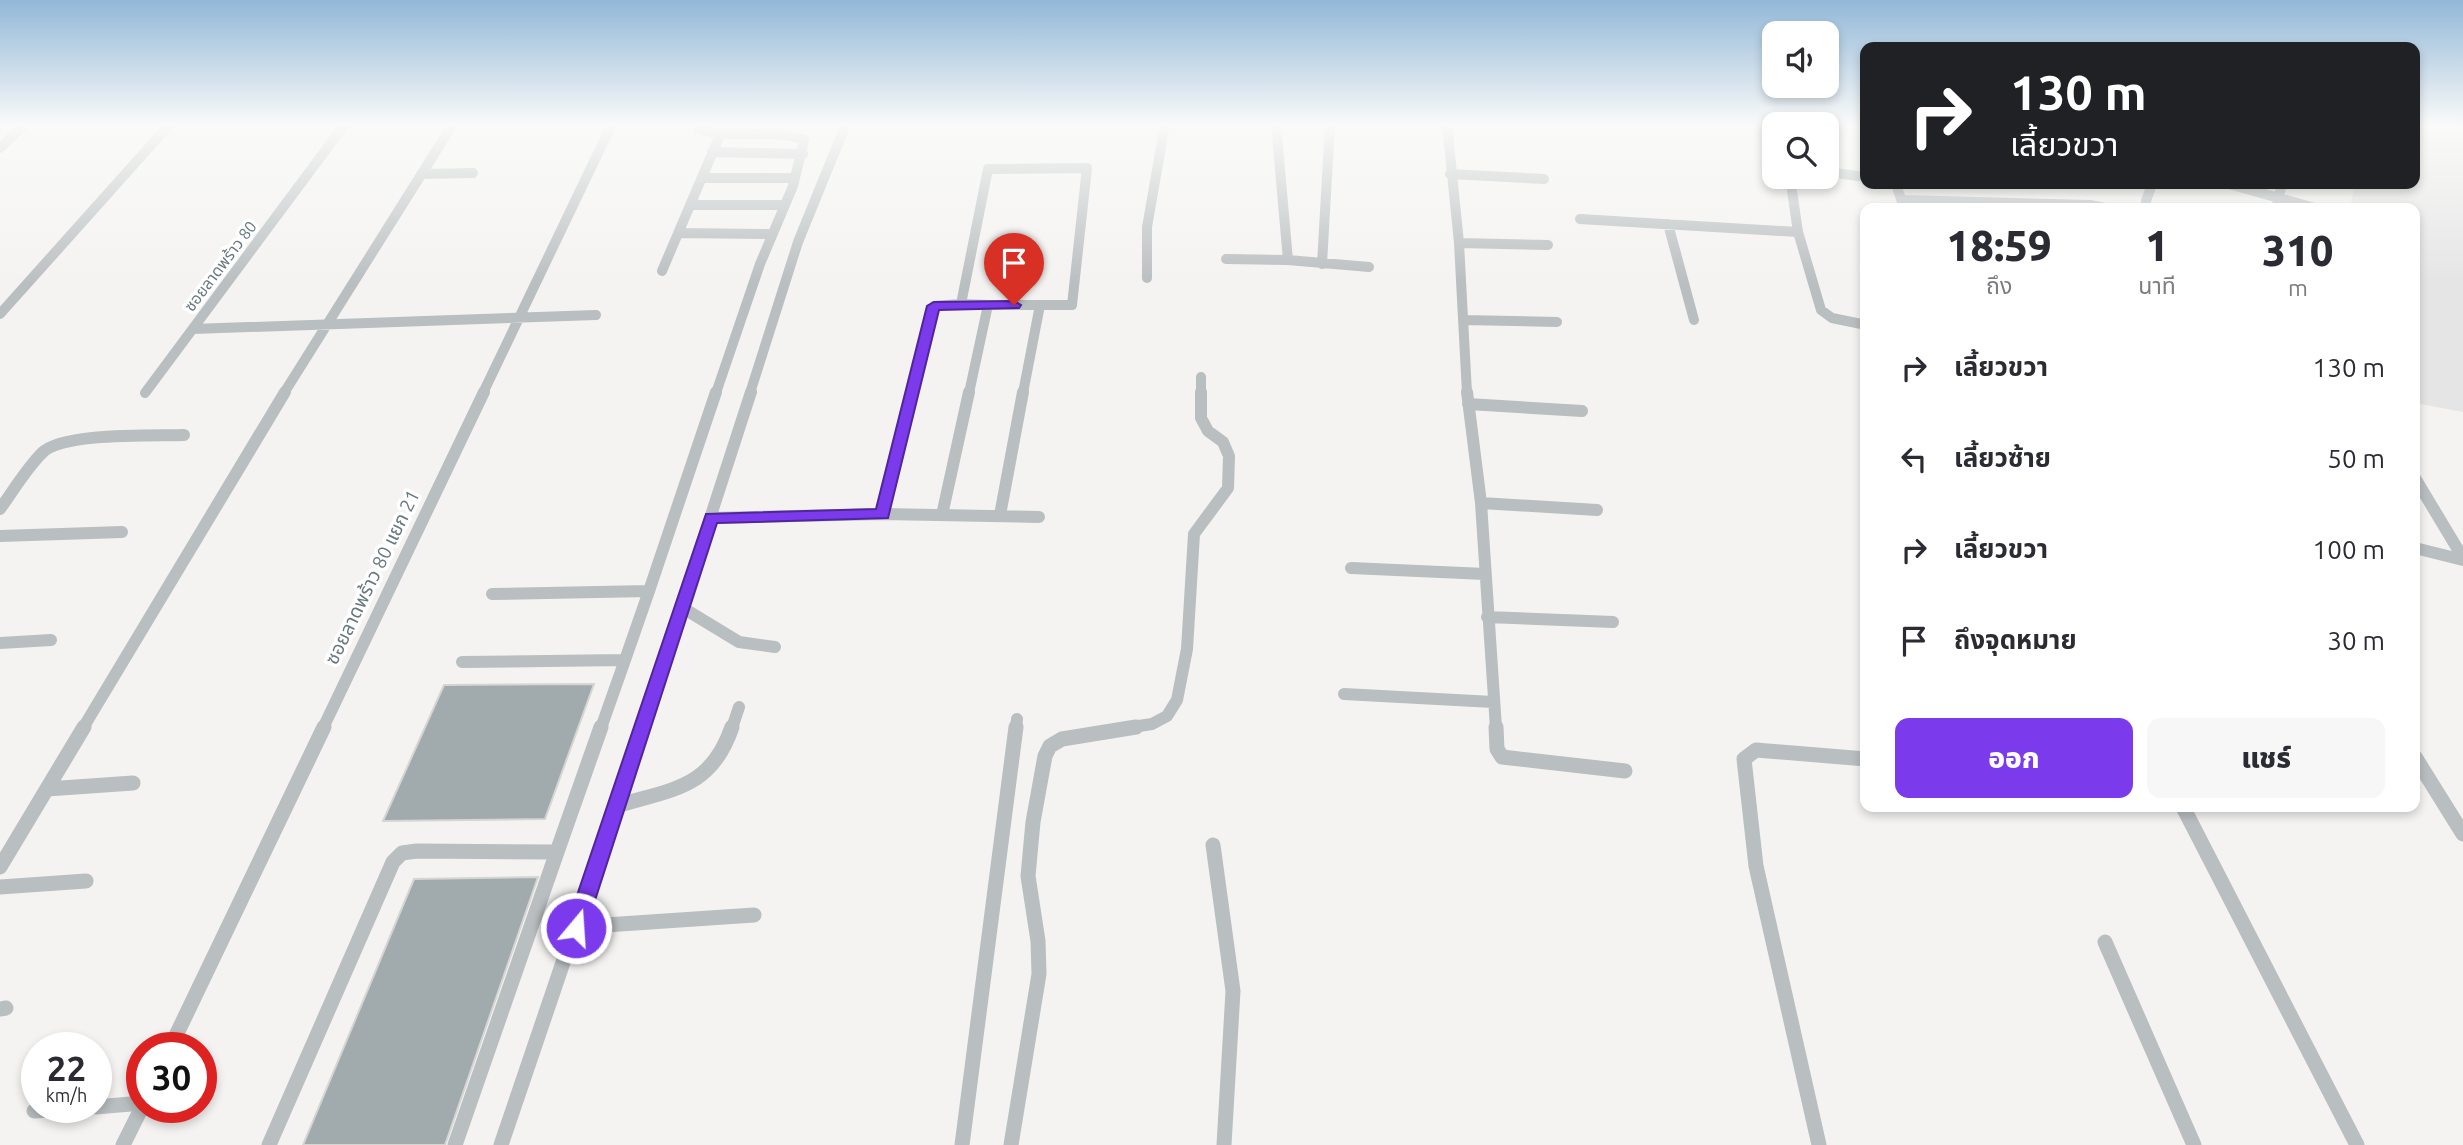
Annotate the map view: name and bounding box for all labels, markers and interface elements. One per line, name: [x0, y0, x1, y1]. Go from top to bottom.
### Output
map controls: [1762, 21, 1839, 189]
button: sound: [1762, 21, 1839, 98]
text: 130 m: [2010, 64, 2147, 119]
icon: right: [1895, 70, 1986, 161]
button: search: [1762, 112, 1839, 189]
text: เลี้ยวขวา: [2010, 126, 2118, 162]
street label: ซอยลาดพร้าว 80: [180, 217, 260, 315]
text: 18:59: [1947, 222, 2052, 269]
text: 1: [2145, 222, 2169, 269]
text: 310: [2262, 227, 2333, 274]
pin: [984, 233, 1044, 305]
icon: arrive: [995, 244, 1033, 282]
text: ถึง: [1986, 273, 2012, 298]
text: นาที: [2138, 273, 2176, 298]
text: m: [2288, 275, 2308, 300]
icon: right: [1895, 349, 1933, 387]
text: เลี้ยวขวา: [1954, 352, 2048, 381]
text: 130 m: [2313, 353, 2385, 382]
icon: left: [1895, 440, 1933, 478]
text: เลี้ยวซ้าย: [1954, 443, 2051, 472]
text: 50 m: [2327, 444, 2385, 473]
street label: ซอยลาดพร้าว 80 แยก 21: [320, 486, 424, 668]
icon: right: [1895, 531, 1933, 569]
text: เลี้ยวขวา: [1954, 534, 2048, 563]
text: 100 m: [2313, 535, 2385, 564]
icon: arrive: [1895, 622, 1933, 660]
text: ถึงจุดหมาย: [1954, 625, 2077, 654]
text: 30 m: [2327, 626, 2385, 655]
button: ออก: [1895, 718, 2133, 798]
button: แชร์: [2147, 718, 2385, 798]
position arrow: [539, 891, 613, 965]
speed limit sign: 30: [126, 1032, 217, 1123]
text: 22: [47, 1048, 86, 1088]
text: km/h: [46, 1085, 87, 1105]

